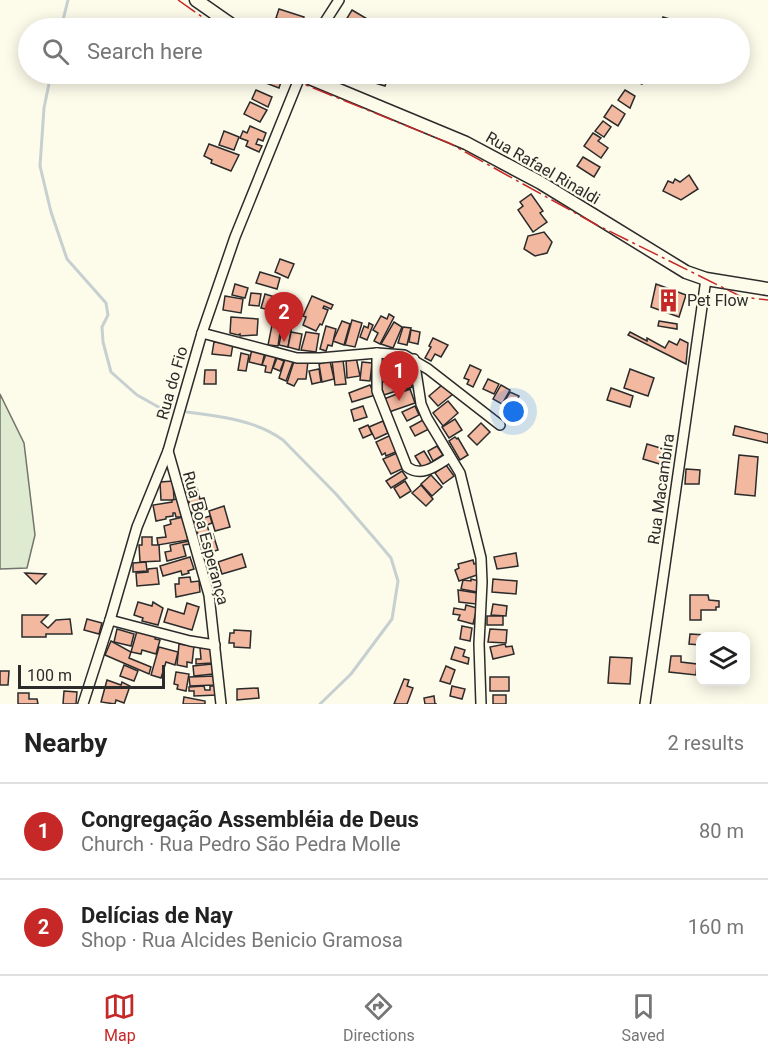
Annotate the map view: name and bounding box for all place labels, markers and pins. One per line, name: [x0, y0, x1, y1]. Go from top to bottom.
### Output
building icon: Pet Flow: [656, 287, 682, 313]
place label: Pet Flow: [687, 291, 749, 310]
pin: 2: [264, 292, 304, 342]
pin: 1: [380, 352, 418, 401]

